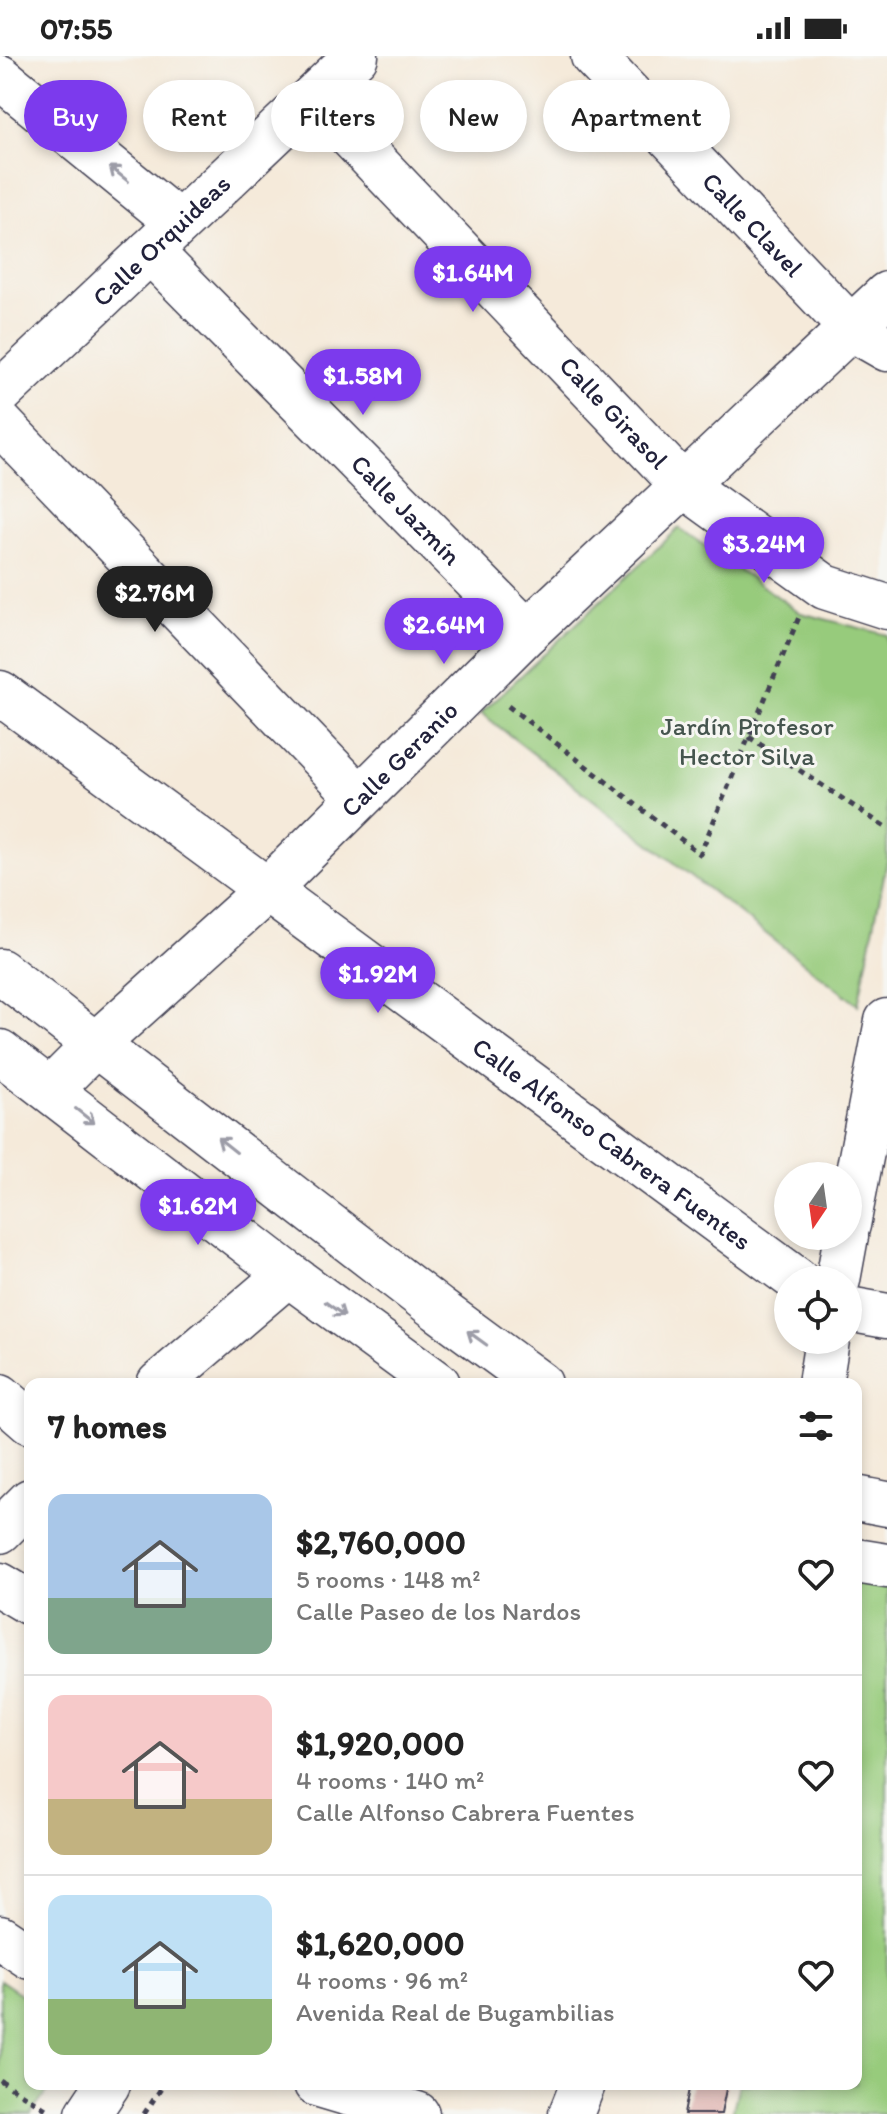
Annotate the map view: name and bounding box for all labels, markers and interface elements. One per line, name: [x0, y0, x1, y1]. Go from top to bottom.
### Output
text: 07:55: [40, 10, 112, 47]
chip: Buy: [24, 80, 127, 152]
chip: Rent: [143, 80, 255, 152]
chip: Filters: [271, 80, 404, 152]
chip: New: [420, 80, 527, 152]
chip: Apartment: [543, 80, 730, 152]
one-way arrow: [109, 165, 129, 183]
street label: Calle Clavel: [695, 165, 810, 283]
street label: Calle Orquideas: [85, 167, 237, 313]
pin: $1.64M: [408, 246, 538, 314]
text: $1.64M: [432, 256, 514, 288]
pin: $1.58M: [298, 349, 428, 417]
street label: Calle Girasol: [553, 349, 675, 476]
text: $1.58M: [323, 359, 403, 391]
street label: Calle Jazmín: [344, 448, 468, 572]
pin: $3.24M: [699, 517, 829, 585]
text: $3.24M: [722, 527, 806, 559]
pin: $2.76M: [90, 566, 220, 634]
text: $2.76M: [115, 576, 195, 608]
pin: $2.64M: [379, 598, 509, 666]
text: $2.64M: [402, 608, 486, 640]
street label: Calle Geranio: [334, 694, 464, 824]
park label: Jardín Profesor Hector Silva: [660, 710, 834, 772]
pin: $1.92M: [313, 947, 443, 1015]
text: $1.92M: [338, 957, 418, 989]
street label: Calle Alfonso Cabrera Fuentes: [466, 1030, 758, 1257]
one-way arrow: [74, 1107, 95, 1124]
one-way arrow: [217, 1136, 238, 1153]
north arrow: [774, 1162, 862, 1250]
map controls: [774, 1162, 862, 1354]
pin: $1.62M: [133, 1179, 263, 1247]
text: $1.62M: [158, 1189, 238, 1221]
button: locate: [774, 1266, 862, 1354]
one-way arrow: [324, 1300, 345, 1317]
one-way arrow: [467, 1330, 488, 1347]
icon: filters: [794, 1404, 838, 1448]
text: 7 homes: [48, 1406, 167, 1447]
text: $2,760,000: [296, 1522, 466, 1563]
icon: home: [112, 1526, 208, 1622]
icon: heart: [794, 1552, 838, 1596]
text: 5 rooms · 148 m²: [296, 1563, 481, 1595]
text: Calle Paseo de los Nardos: [296, 1595, 581, 1627]
text: $1,920,000: [296, 1723, 465, 1764]
icon: home: [112, 1727, 208, 1823]
icon: heart: [794, 1753, 838, 1797]
text: 4 rooms · 140 m²: [296, 1764, 484, 1796]
text: Calle Alfonso Cabrera Fuentes: [296, 1796, 635, 1828]
text: $1,620,000: [296, 1923, 465, 1964]
icon: home: [112, 1927, 208, 2023]
icon: heart: [794, 1953, 838, 1997]
text: 4 rooms · 96 m²: [296, 1964, 468, 1996]
text: Avenida Real de Bugambilias: [296, 1996, 615, 2028]

